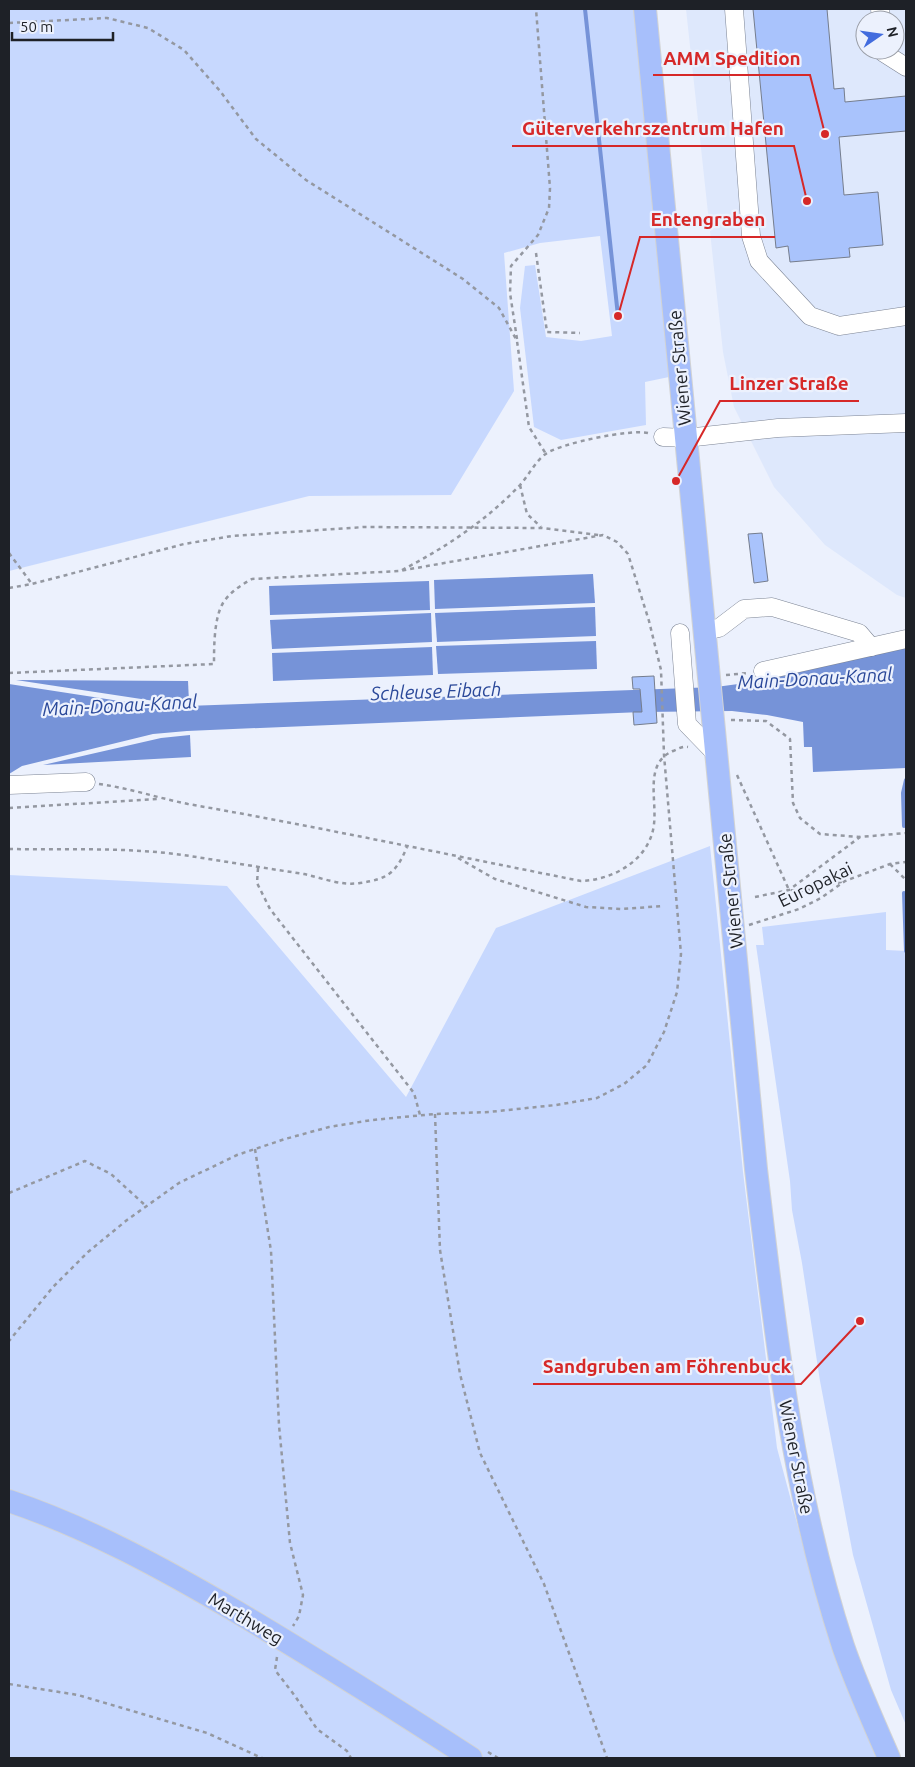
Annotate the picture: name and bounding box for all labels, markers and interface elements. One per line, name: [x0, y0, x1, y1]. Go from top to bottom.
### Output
scale bar: [12, 10, 114, 42]
north arrow: [855, 10, 905, 60]
text: 50 m: [20, 18, 53, 35]
text: N: [884, 25, 902, 39]
callout: AMM Spedition: [653, 41, 810, 75]
text: AMM Spedition: [663, 47, 801, 69]
callout: Güterverkehrszentrum Hafen: [512, 112, 794, 146]
text: Güterverkehrszentrum Hafen: [522, 117, 784, 139]
callout: Entengraben: [640, 203, 775, 237]
text: Entengraben: [651, 208, 765, 230]
street label: Wiener Straße: [664, 309, 694, 427]
callout: Linzer Straße: [720, 367, 859, 401]
text: Linzer Straße: [729, 372, 849, 394]
water label: Main-Donau-Kanal: [737, 663, 894, 693]
water label: Schleuse Eibach: [369, 678, 502, 704]
water label: Main-Donau-Kanal: [42, 690, 199, 720]
street label: Wiener Straße: [714, 832, 746, 950]
street label: Europakai: [775, 857, 855, 911]
callout: Sandgruben am Föhrenbuck: [533, 1350, 801, 1384]
text: Sandgruben am Föhrenbuck: [543, 1355, 792, 1377]
street label: Wiener Straße: [776, 1398, 818, 1516]
street label: Marthweg: [205, 1588, 287, 1648]

